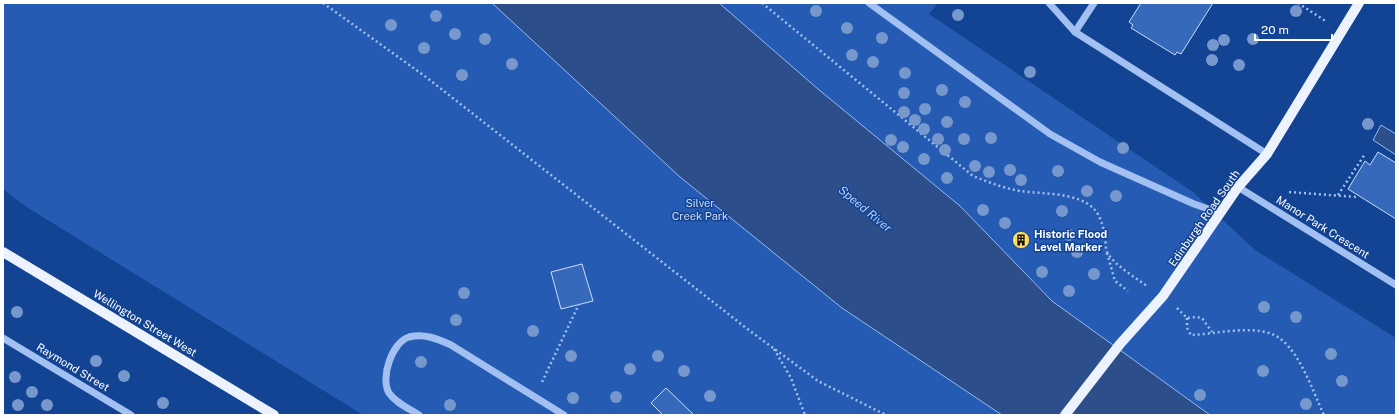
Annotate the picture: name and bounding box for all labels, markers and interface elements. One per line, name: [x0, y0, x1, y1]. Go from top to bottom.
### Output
scale bar: [1255, 16, 1332, 42]
text: 20 m: [1261, 23, 1289, 37]
street label: Edinburgh Road South: [1166, 168, 1242, 268]
water label: Speed River: [836, 183, 895, 236]
street label: Manor Park Crescent: [1274, 193, 1372, 261]
park label: Silver Creek Park: [672, 197, 728, 222]
place label: Historic Flood Level Marker: [1034, 228, 1107, 253]
building icon: Historic Flood Level Marker: [1011, 230, 1031, 250]
street label: Wellington Street West: [91, 287, 199, 359]
street label: Raymond Street: [35, 341, 111, 393]

